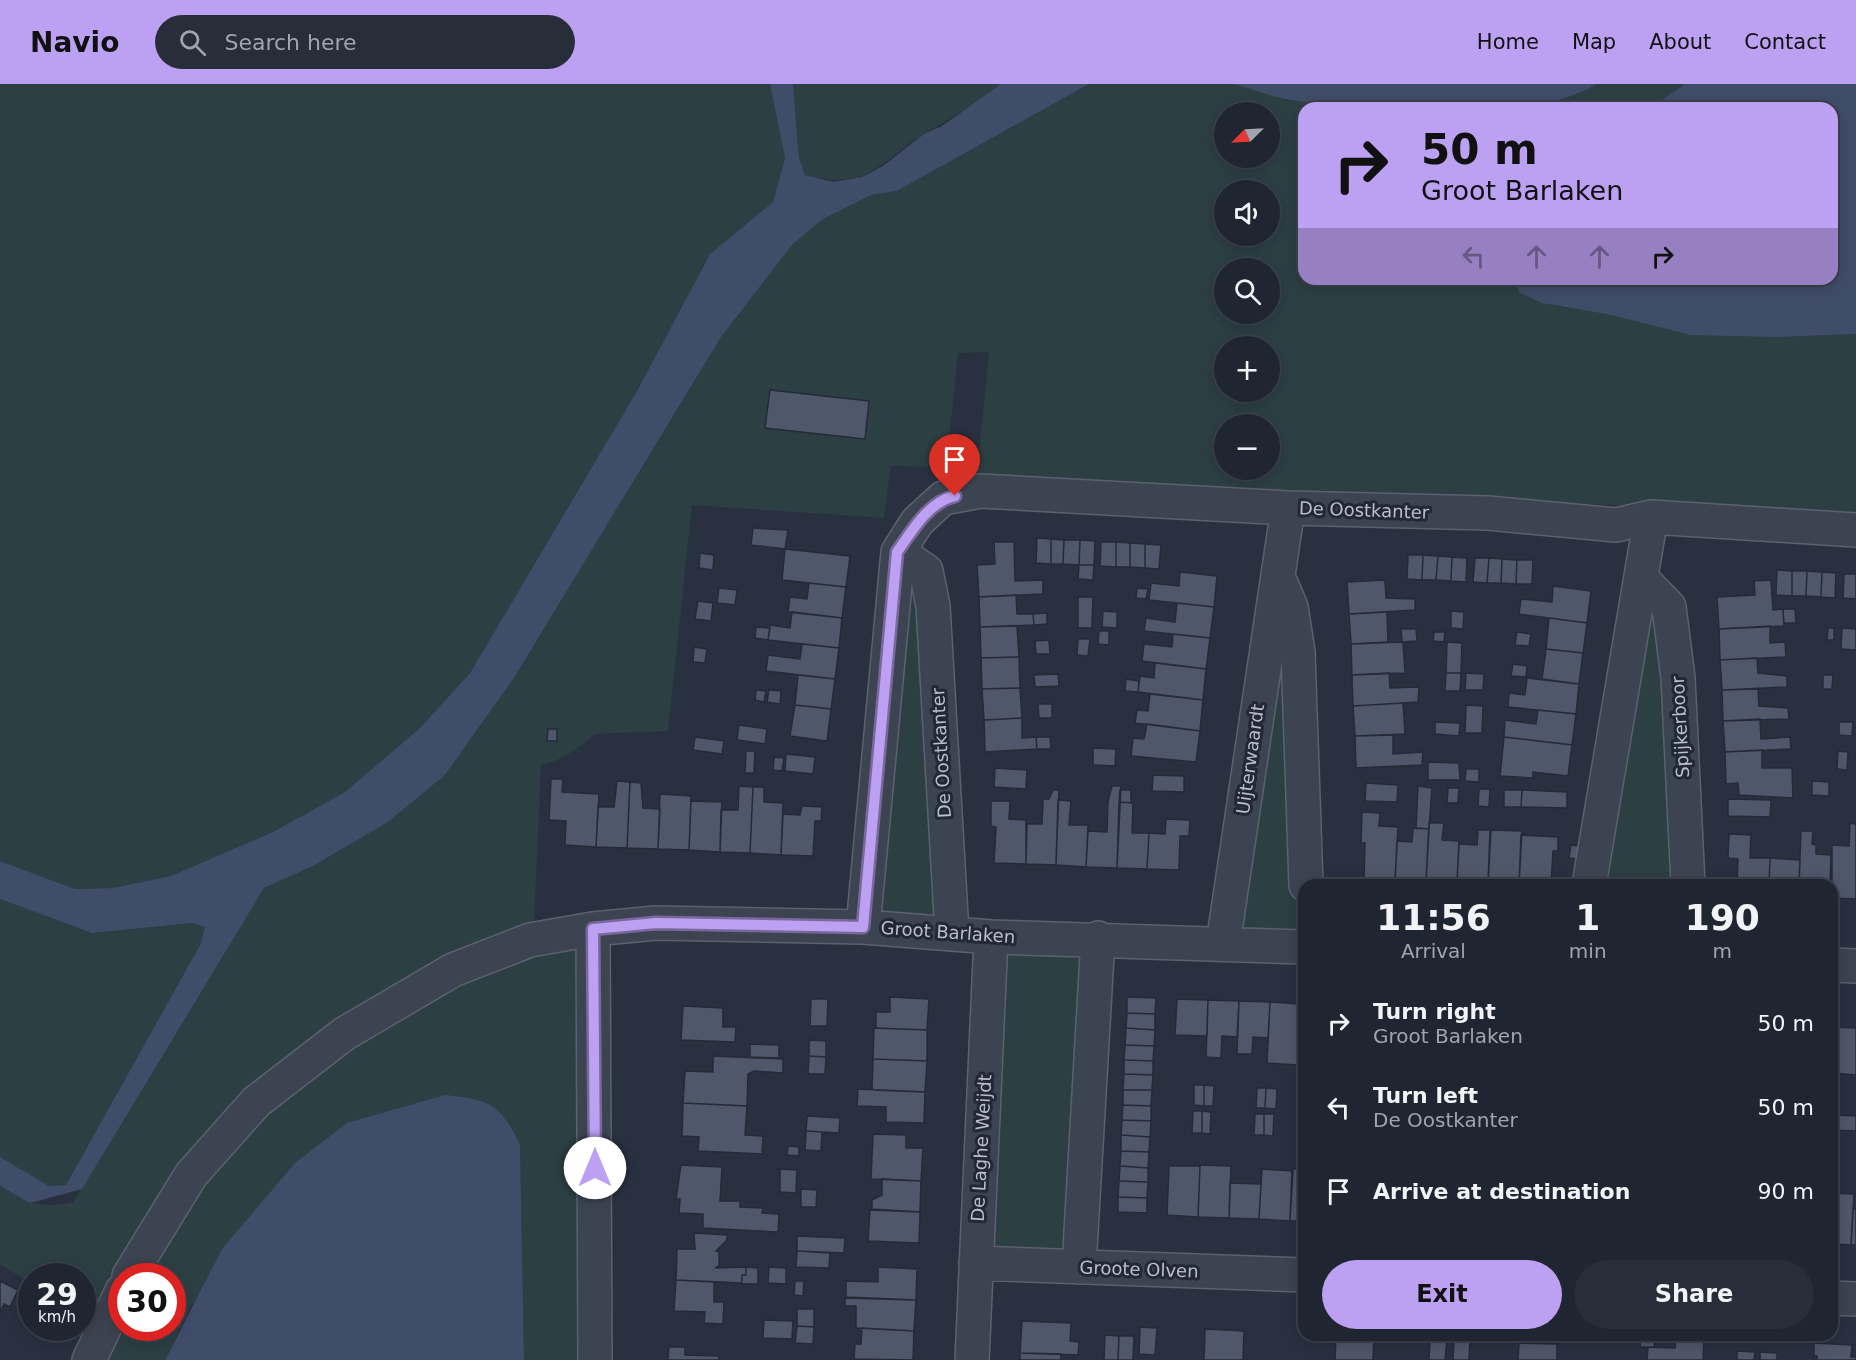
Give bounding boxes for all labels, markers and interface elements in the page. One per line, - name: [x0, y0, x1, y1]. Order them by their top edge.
- search box: [155, 15, 575, 69]
- text: Navio: [30, 26, 119, 59]
- icon: search: [176, 26, 209, 59]
- text: Search here: [224, 30, 357, 55]
- text: Home: [1477, 30, 1539, 54]
- text: Map: [1572, 30, 1616, 54]
- text: About: [1649, 30, 1711, 54]
- text: Contact: [1744, 30, 1826, 54]
- north arrow: [1214, 102, 1280, 168]
- map controls: [1214, 102, 1280, 480]
- text: 50 m: [1421, 125, 1538, 174]
- icon: right: [1322, 126, 1400, 204]
- text: Groot Barlaken: [1421, 175, 1623, 206]
- button: sound: [1214, 180, 1280, 246]
- icon: left: [1457, 240, 1490, 273]
- icon: ahead: [1520, 240, 1553, 273]
- icon: ahead: [1583, 240, 1616, 273]
- icon: right: [1646, 240, 1679, 273]
- button: search: [1214, 258, 1280, 324]
- button: +: [1214, 336, 1280, 402]
- button: −: [1214, 414, 1280, 480]
- pin: [929, 434, 980, 496]
- icon: arrive: [938, 443, 971, 476]
- street label: De Oostkanter: [1298, 497, 1430, 523]
- street label: Spijkerboor: [1667, 675, 1693, 778]
- street label: De Oostkanter: [927, 687, 955, 819]
- street label: Uijterwaardt: [1232, 703, 1268, 815]
- text: 11:56: [1376, 897, 1491, 938]
- text: 1: [1575, 897, 1600, 938]
- text: 190: [1685, 897, 1760, 938]
- street label: Groot Barlaken: [880, 917, 1016, 947]
- text: Arrival: [1401, 939, 1466, 963]
- text: min: [1569, 939, 1607, 963]
- text: m: [1713, 939, 1732, 963]
- text: Turn right: [1373, 999, 1496, 1024]
- icon: right: [1322, 1007, 1355, 1040]
- text: 50 m: [1758, 1011, 1814, 1036]
- text: Groot Barlaken: [1373, 1024, 1523, 1048]
- street label: De Laghe Weijdt: [967, 1074, 995, 1222]
- text: Turn left: [1373, 1083, 1478, 1108]
- icon: left: [1322, 1091, 1355, 1124]
- text: 50 m: [1758, 1095, 1814, 1120]
- text: De Oostkanter: [1373, 1108, 1518, 1132]
- position arrow: [563, 1136, 627, 1200]
- icon: arrive: [1322, 1175, 1355, 1208]
- text: Arrive at destination: [1373, 1179, 1630, 1204]
- text: 90 m: [1758, 1179, 1814, 1204]
- street label: Groote Olven: [1079, 1256, 1199, 1282]
- button: Exit: [1322, 1260, 1562, 1329]
- button: Share: [1574, 1260, 1814, 1329]
- speed limit sign: 30: [108, 1263, 186, 1341]
- text: 29: [36, 1277, 78, 1312]
- text: km/h: [38, 1308, 76, 1326]

